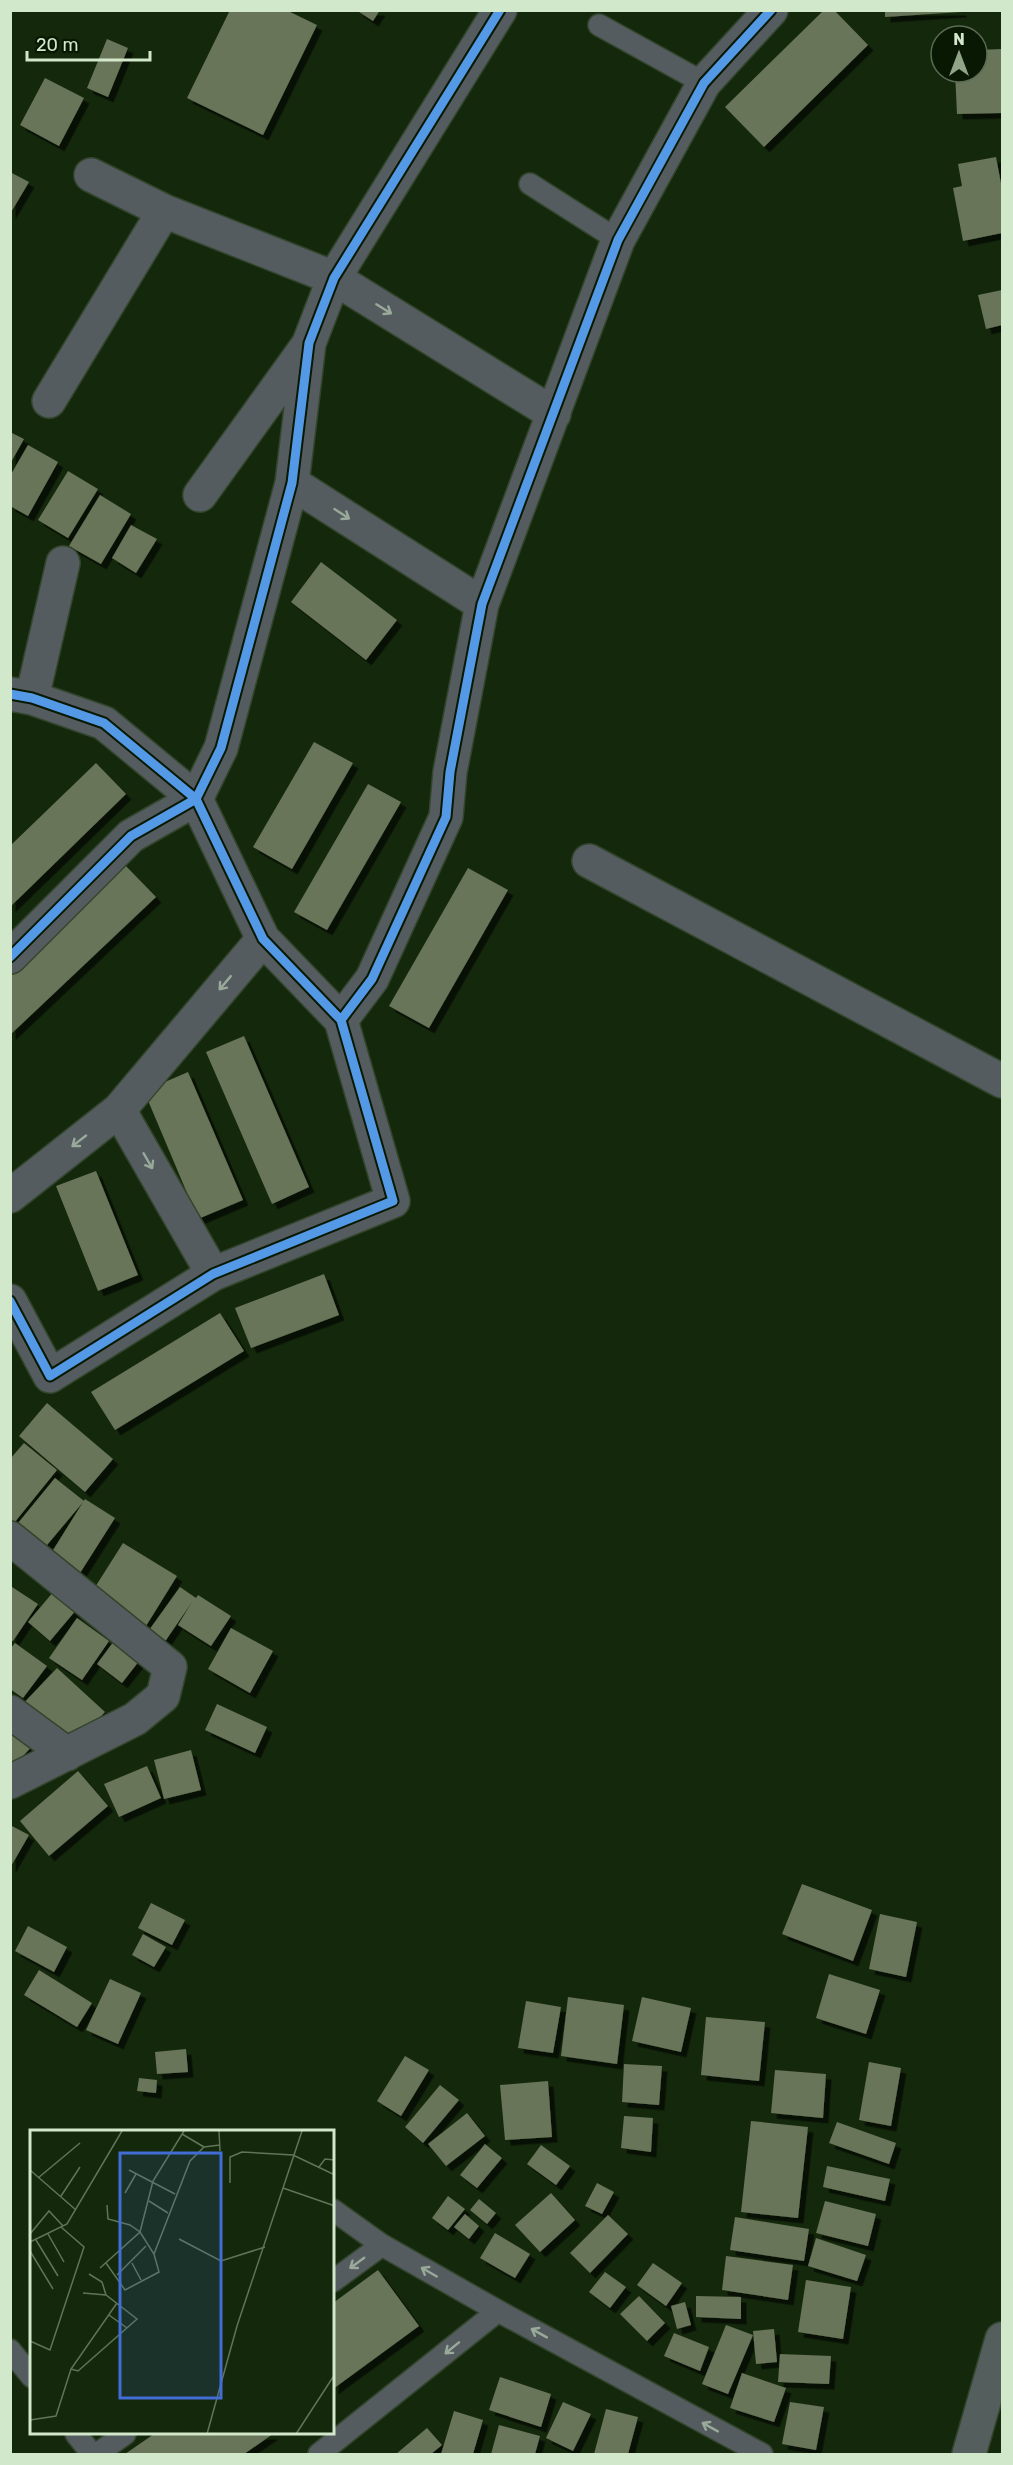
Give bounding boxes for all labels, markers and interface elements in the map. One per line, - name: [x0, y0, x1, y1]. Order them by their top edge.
- scale bar: [27, 24, 150, 62]
- north arrow: [929, 24, 989, 84]
- text: N: [953, 30, 965, 49]
- text: 20 m: [36, 34, 78, 56]
- one-way arrow: [375, 303, 392, 315]
- one-way arrow: [333, 508, 349, 520]
- one-way arrow: [219, 975, 232, 991]
- one-way arrow: [72, 1135, 88, 1148]
- one-way arrow: [142, 1152, 154, 1169]
- inset map: [30, 2130, 334, 2435]
- one-way arrow: [350, 2256, 366, 2269]
- one-way arrow: [421, 2266, 438, 2278]
- one-way arrow: [531, 2327, 548, 2339]
- one-way arrow: [445, 2341, 461, 2354]
- one-way arrow: [702, 2421, 720, 2432]

